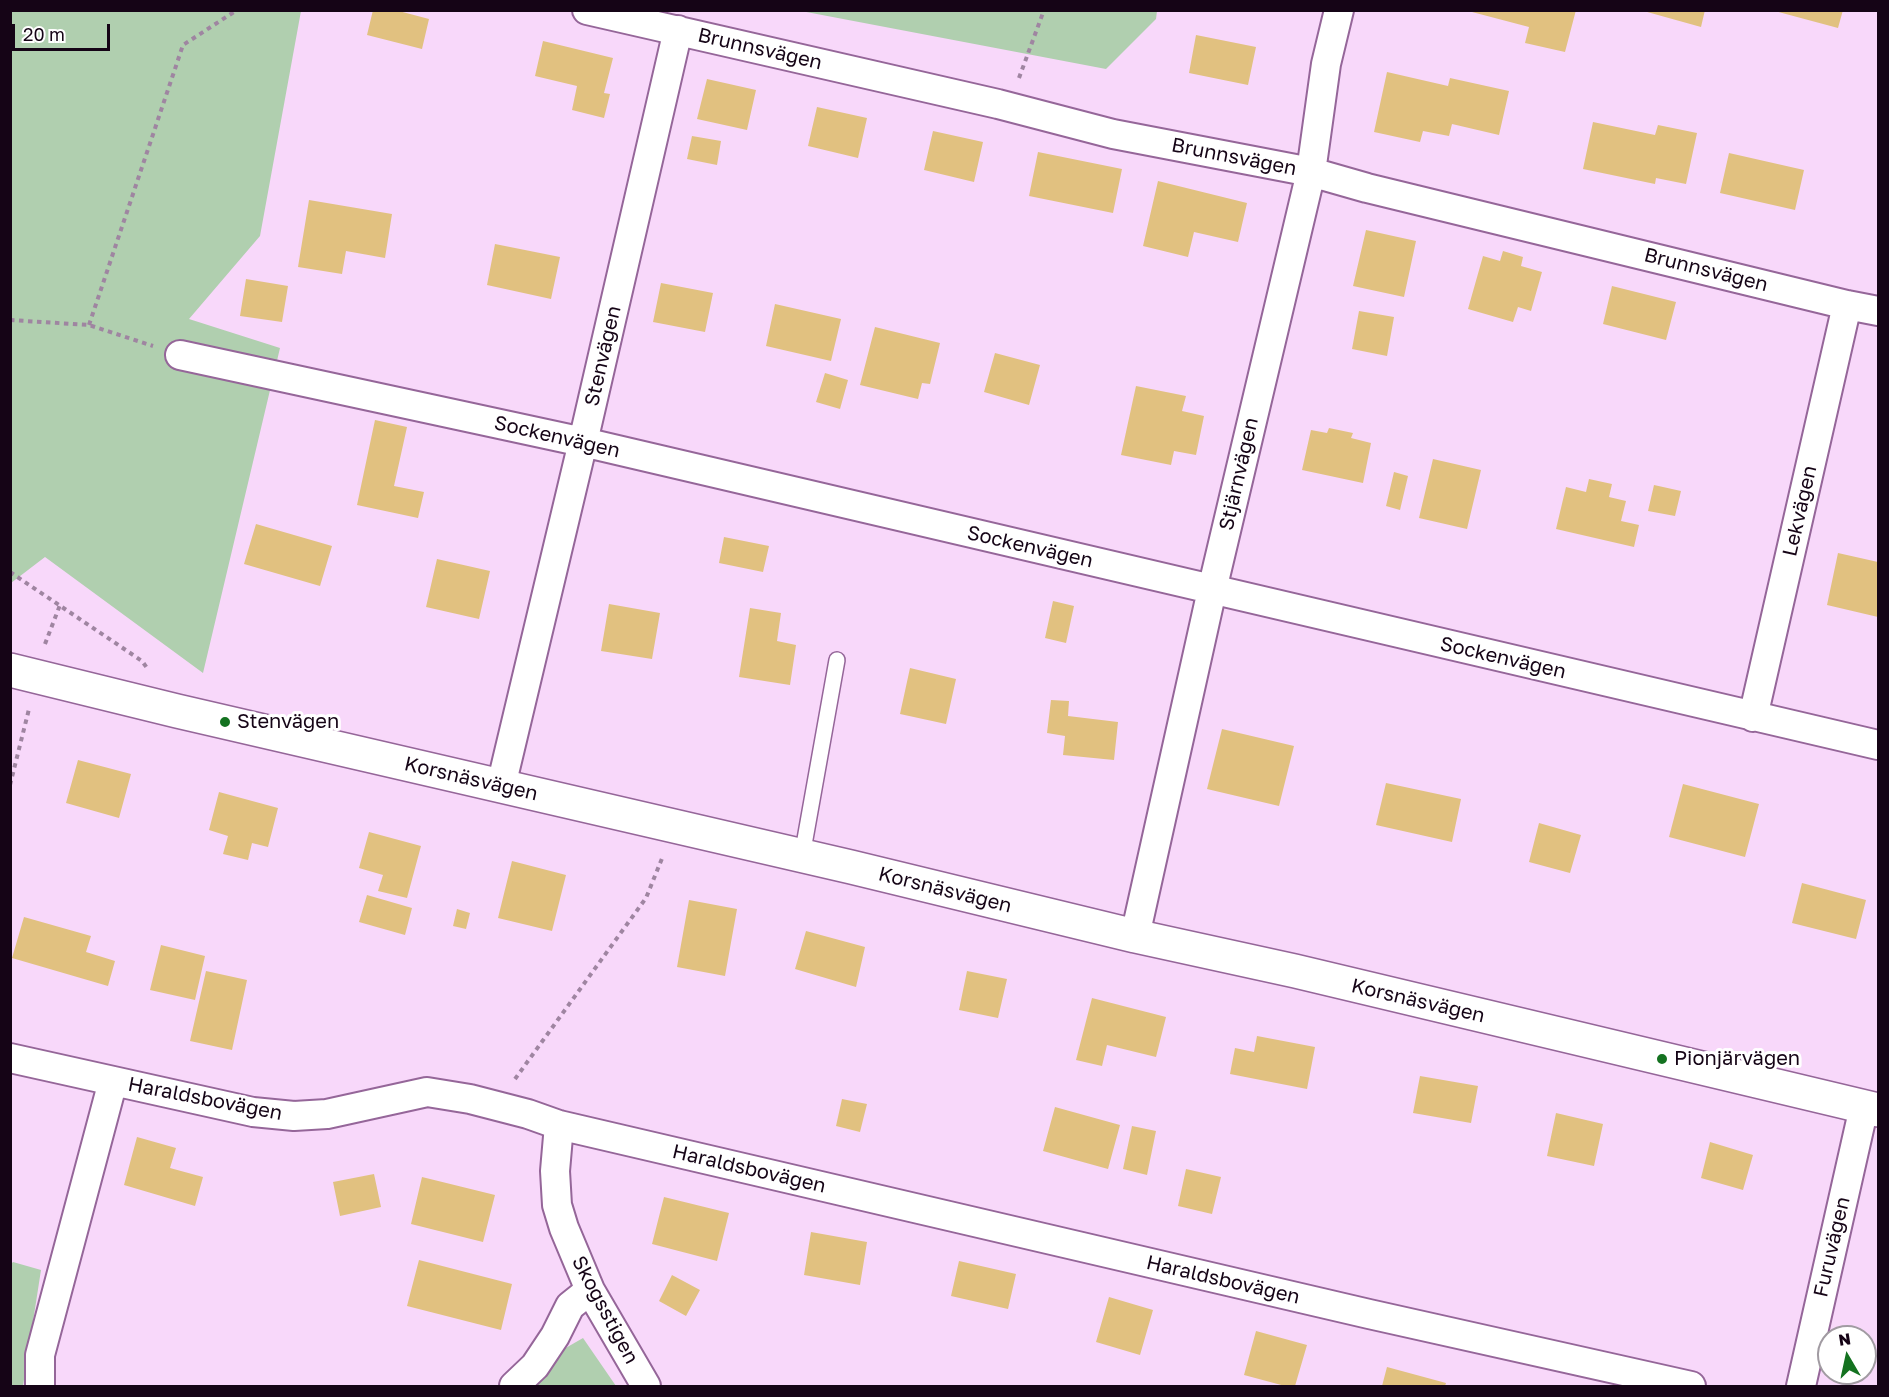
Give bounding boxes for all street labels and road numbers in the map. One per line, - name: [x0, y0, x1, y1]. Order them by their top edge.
- street label: Brunnsvägen: [696, 23, 824, 75]
- street label: Brunnsvägen: [1169, 133, 1299, 181]
- street label: Brunnsvägen: [1642, 243, 1770, 297]
- street label: Stenvägen: [580, 304, 626, 408]
- street label: Sockenvägen: [492, 411, 622, 463]
- street label: Stjärnvägen: [1214, 415, 1264, 533]
- street label: Lekvägen: [1778, 463, 1822, 559]
- street label: Sockenvägen: [965, 521, 1095, 573]
- street label: Sockenvägen: [1438, 632, 1568, 684]
- street label: Korsnäsvägen: [402, 752, 540, 806]
- street label: Korsnäsvägen: [876, 862, 1014, 918]
- street label: Korsnäsvägen: [1349, 974, 1487, 1028]
- street label: Haraldsbovägen: [126, 1072, 284, 1126]
- street label: Haraldsbovägen: [670, 1140, 828, 1198]
- street label: Furuvägen: [1809, 1195, 1855, 1299]
- street label: Haraldsbovägen: [1144, 1251, 1302, 1309]
- street label: Skogsstigen: [567, 1252, 643, 1368]

